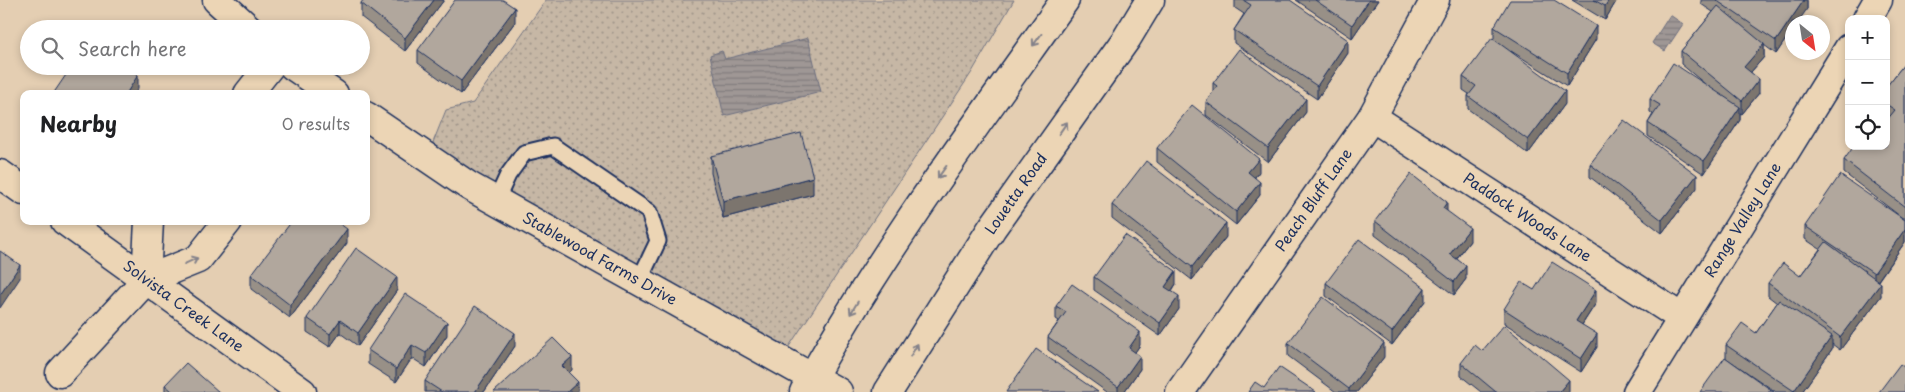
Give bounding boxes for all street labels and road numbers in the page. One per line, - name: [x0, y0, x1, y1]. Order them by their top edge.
- street label: Peach Bluff Lane: [1269, 143, 1357, 256]
- street label: Louetta Road: [978, 148, 1052, 238]
- street label: Range Valley Lane: [1697, 157, 1786, 281]
- street label: Paddock Woods Lane: [1459, 166, 1597, 267]
- street label: Stablewood Farms Drive: [519, 205, 682, 310]
- street label: Solvista Creek Lane: [119, 254, 250, 357]

